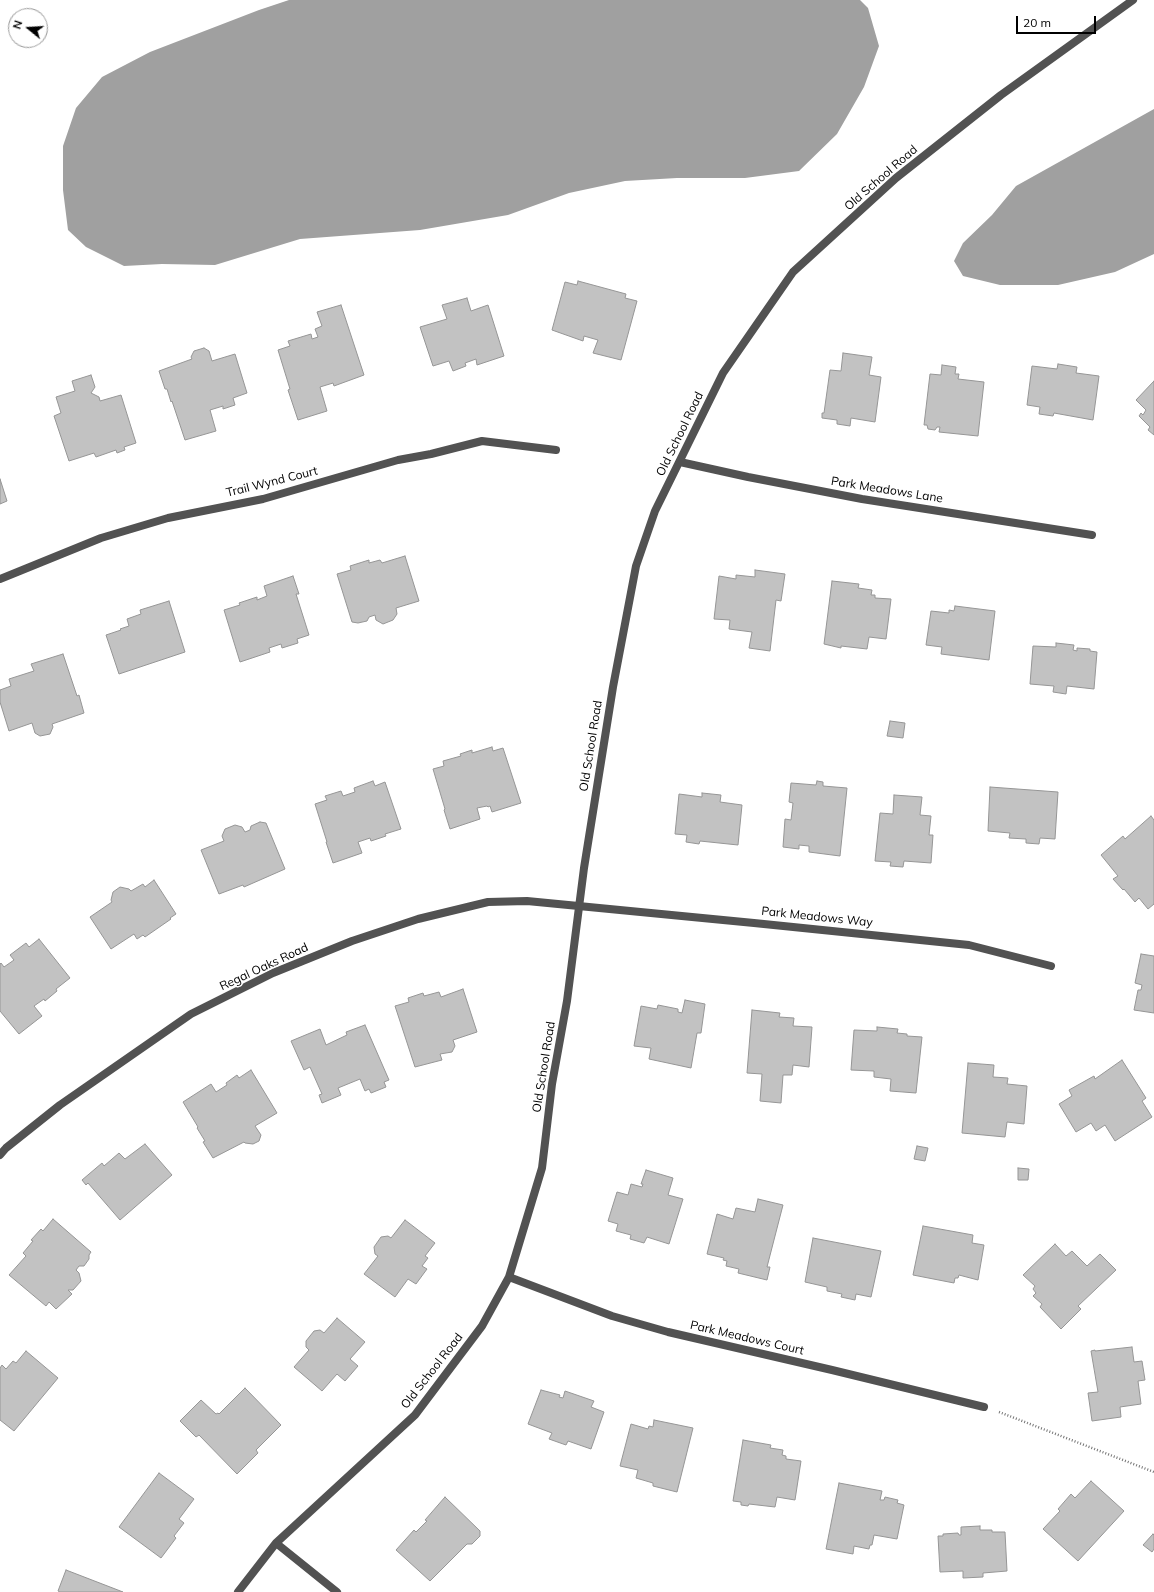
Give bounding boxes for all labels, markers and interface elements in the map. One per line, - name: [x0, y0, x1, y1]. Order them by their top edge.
- north arrow: [8, 8, 48, 48]
- scale bar: [1018, 8, 1098, 34]
- text: 20 m: [1023, 15, 1051, 30]
- text: N: [10, 18, 25, 31]
- street label: Old School Road: [842, 142, 920, 214]
- street label: Old School Road: [653, 389, 707, 479]
- street label: Trail Wynd Court: [225, 464, 319, 500]
- street label: Park Meadows Lane: [830, 474, 944, 506]
- street label: Old School Road: [577, 699, 605, 793]
- street label: Park Meadows Way: [761, 904, 873, 930]
- street label: Regal Oaks Road: [217, 940, 311, 994]
- street label: Old School Road: [530, 1020, 558, 1114]
- street label: Park Meadows Court: [689, 1318, 805, 1358]
- street label: Old School Road: [398, 1330, 466, 1412]

